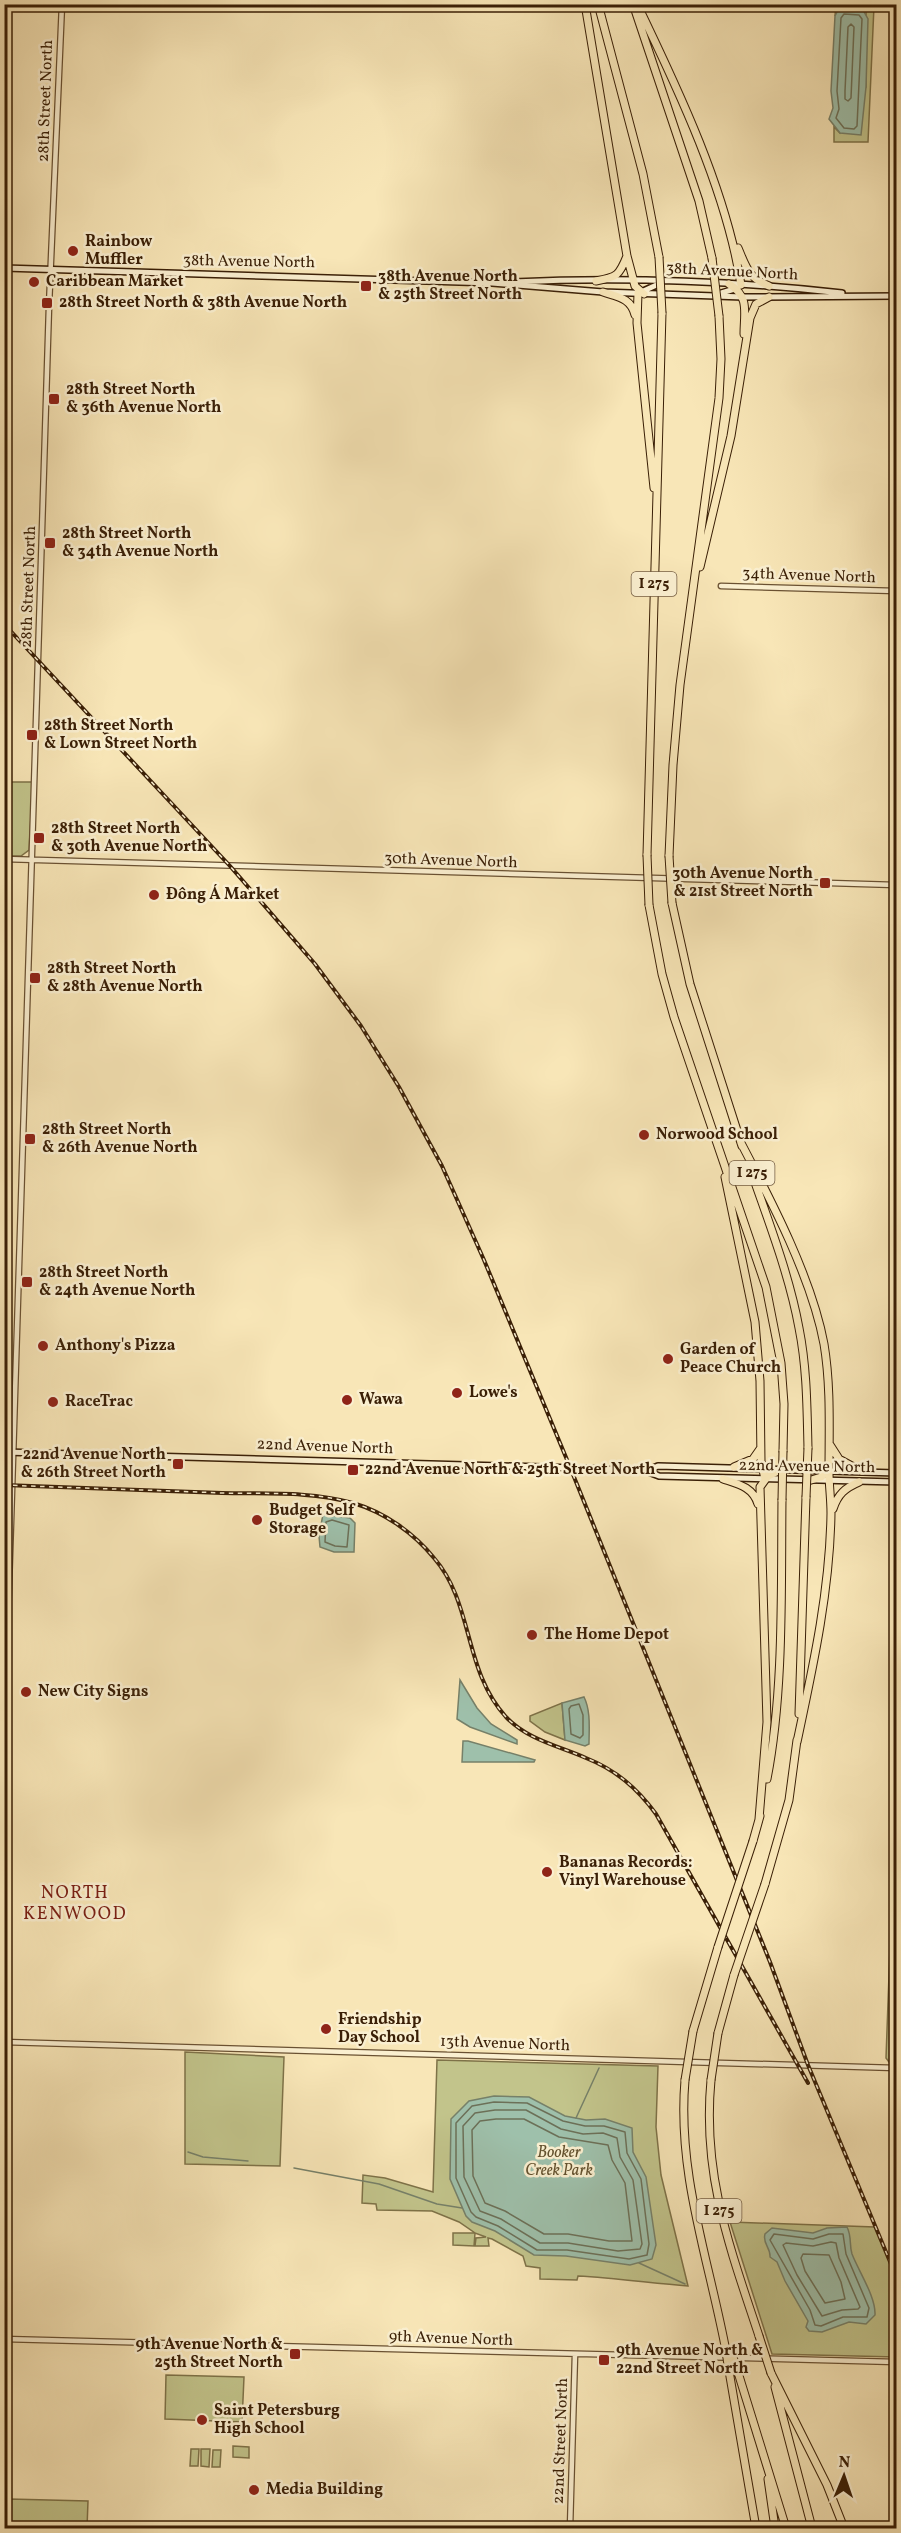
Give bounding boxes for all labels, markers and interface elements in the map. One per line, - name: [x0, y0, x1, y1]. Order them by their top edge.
- street label: 28th Street North: [33, 39, 59, 163]
- place label: Rainbow Muffler: [85, 231, 153, 271]
- marker: Rainbow Muffler: [66, 244, 80, 258]
- street label: 38th Avenue North: [183, 250, 315, 274]
- street label: 38th Avenue North: [665, 258, 799, 286]
- place label: 38th Avenue North & 25th Street North: [378, 266, 522, 306]
- place label: Caribbean Market: [46, 271, 184, 293]
- marker: Caribbean Market: [27, 275, 41, 289]
- marker: 38th Avenue North & 25th Street North: [359, 279, 373, 293]
- place label: 28th Street North & 38th Avenue North: [59, 292, 347, 314]
- marker: 28th Street North & 38th Avenue North: [40, 296, 54, 310]
- place label: 28th Street North & 36th Avenue North: [66, 379, 222, 419]
- marker: 28th Street North & 36th Avenue North: [47, 392, 61, 406]
- place label: 28th Street North & 34th Avenue North: [62, 523, 218, 563]
- street label: 28th Street North: [16, 525, 42, 649]
- marker: 28th Street North & 34th Avenue North: [43, 536, 57, 550]
- street label: 34th Avenue North: [742, 563, 876, 589]
- road number: I 275: [632, 572, 676, 596]
- place label: 28th Street North & Lown Street North: [44, 715, 197, 755]
- marker: 28th Street North & Lown Street North: [25, 728, 39, 742]
- place label: 28th Street North & 30th Avenue North: [51, 818, 207, 858]
- marker: 28th Street North & 30th Avenue North: [32, 831, 46, 845]
- street label: 30th Avenue North: [384, 848, 518, 874]
- place label: 30th Avenue North & 21st Street North: [672, 863, 813, 903]
- marker: 30th Avenue North & 21st Street North: [818, 876, 832, 890]
- place label: Đông Á Market: [166, 884, 279, 906]
- marker: Đông Á Market: [147, 888, 161, 902]
- place label: 28th Street North & 28th Avenue North: [47, 958, 203, 998]
- marker: 28th Street North & 28th Avenue North: [28, 971, 42, 985]
- place label: 28th Street North & 26th Avenue North: [42, 1119, 198, 1159]
- place label: Norwood School: [656, 1124, 778, 1146]
- marker: Norwood School: [637, 1128, 651, 1142]
- marker: 28th Street North & 26th Avenue North: [23, 1132, 37, 1146]
- road number: I 275: [730, 1161, 774, 1185]
- place label: 28th Street North & 24th Avenue North: [39, 1262, 195, 1302]
- marker: 28th Street North & 24th Avenue North: [20, 1275, 34, 1289]
- place label: Anthony's Pizza: [55, 1335, 176, 1357]
- marker: Anthony's Pizza: [36, 1339, 50, 1353]
- place label: Garden of Peace Church: [680, 1339, 781, 1379]
- marker: Garden of Peace Church: [661, 1352, 675, 1366]
- place label: Lowe's: [469, 1382, 518, 1404]
- marker: Lowe's: [450, 1386, 464, 1400]
- place label: Wawa: [359, 1389, 403, 1411]
- place label: RaceTrac: [65, 1391, 133, 1413]
- marker: Wawa: [340, 1393, 354, 1407]
- marker: RaceTrac: [46, 1395, 60, 1409]
- street label: 22nd Avenue North: [256, 1434, 394, 1460]
- place label: 22nd Avenue North & 26th Street North: [21, 1444, 166, 1484]
- street label: 22nd Avenue North: [738, 1455, 876, 1479]
- marker: 22nd Avenue North & 26th Street North: [171, 1457, 185, 1471]
- place label: 22nd Avenue North & 25th Street North: [365, 1459, 656, 1481]
- marker: 22nd Avenue North & 25th Street North: [346, 1463, 360, 1477]
- place label: Budget Self Storage: [269, 1500, 356, 1540]
- marker: Budget Self Storage: [250, 1513, 264, 1527]
- place label: The Home Depot: [544, 1624, 669, 1646]
- marker: The Home Depot: [525, 1628, 539, 1642]
- place label: New City Signs: [38, 1681, 148, 1703]
- marker: New City Signs: [19, 1685, 33, 1699]
- place label: Bananas Records: Vinyl Warehouse: [559, 1852, 693, 1892]
- marker: Bananas Records: Vinyl Warehouse: [540, 1865, 554, 1879]
- district label: NORTH KENWOOD: [23, 1881, 127, 1927]
- place label: Friendship Day School: [338, 2009, 422, 2049]
- marker: Friendship Day School: [319, 2022, 333, 2036]
- street label: 13th Avenue North: [439, 2031, 571, 2057]
- park label: Booker Creek Park: [525, 2142, 593, 2182]
- road number: I 275: [696, 2199, 742, 2223]
- street label: 9th Avenue North: [388, 2326, 514, 2352]
- place label: 9th Avenue North & 25th Street North: [136, 2334, 283, 2374]
- place label: 9th Avenue North & 22nd Street North: [616, 2340, 763, 2380]
- marker: 9th Avenue North & 25th Street North: [288, 2347, 302, 2361]
- marker: 9th Avenue North & 22nd Street North: [597, 2353, 611, 2367]
- street label: 22nd Street North: [548, 2377, 574, 2505]
- place label: Saint Petersburg High School: [214, 2400, 340, 2440]
- marker: Saint Petersburg High School: [195, 2413, 209, 2427]
- north arrow: [814, 2446, 874, 2506]
- text: N: [838, 2452, 851, 2474]
- place label: Media Building: [266, 2479, 383, 2501]
- marker: Media Building: [247, 2483, 261, 2497]

